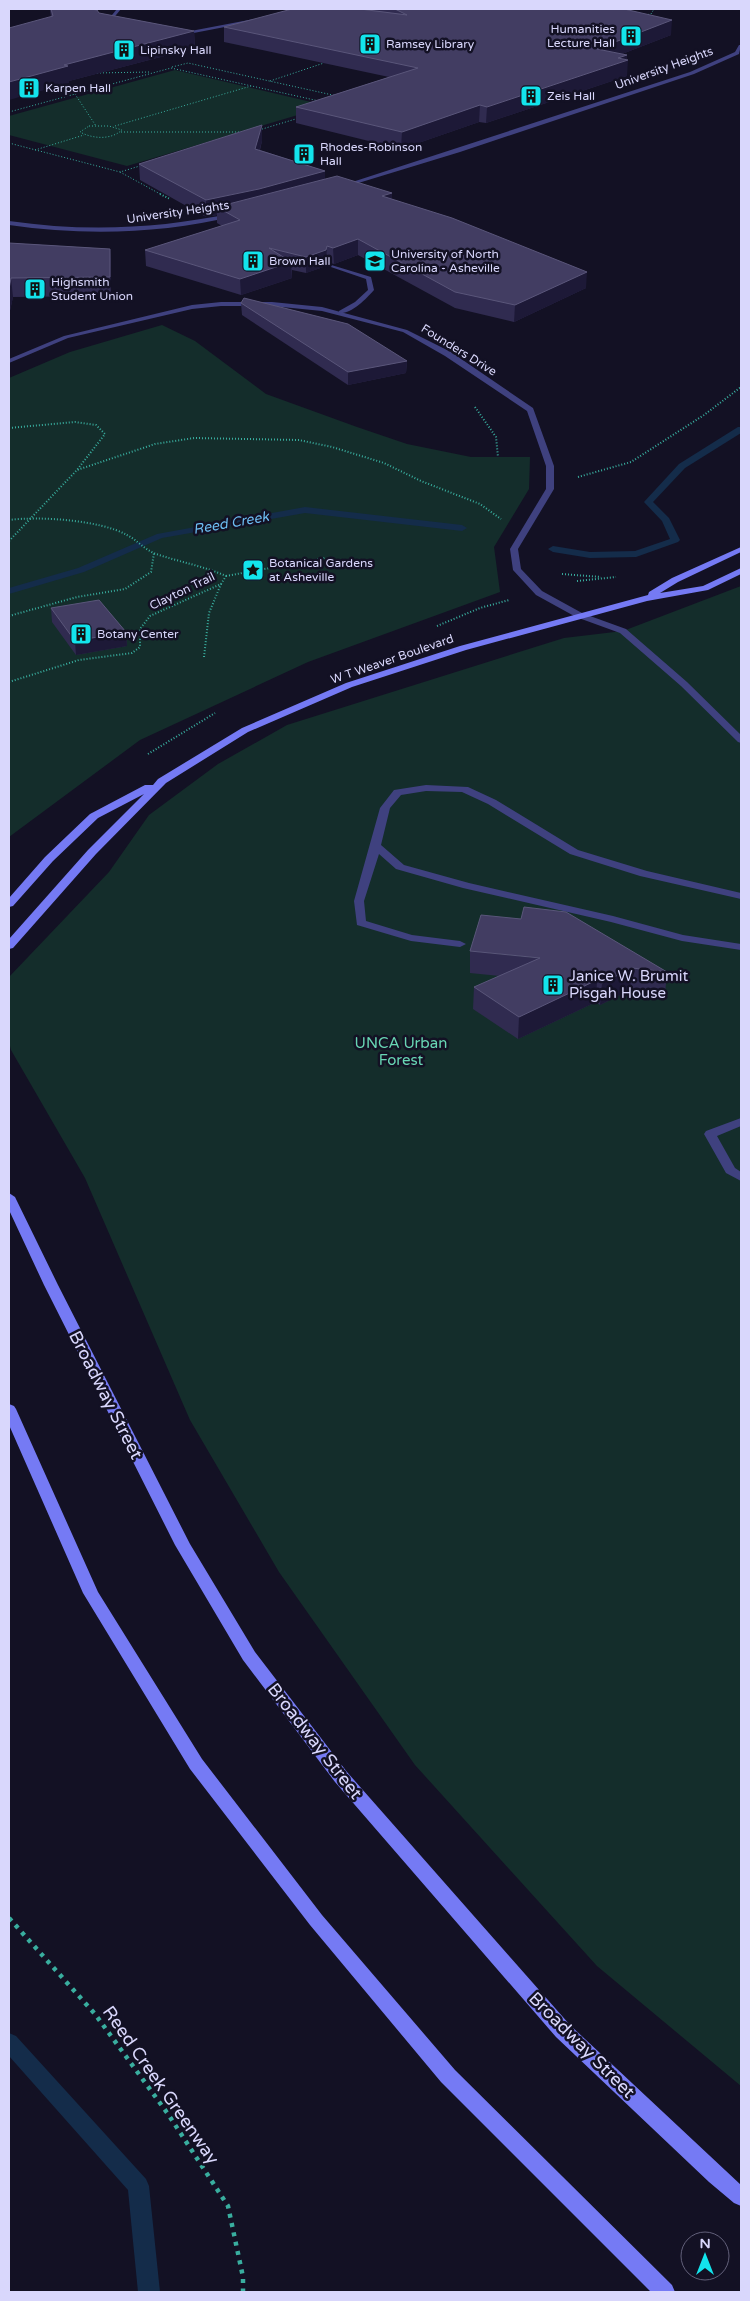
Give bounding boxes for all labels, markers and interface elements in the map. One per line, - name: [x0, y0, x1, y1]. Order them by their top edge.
- place label: Humanities Lecture Hall: [547, 22, 615, 50]
- building icon: Humanities Lecture Hall: [619, 24, 643, 48]
- building icon: Ramsey Library: [358, 32, 382, 56]
- place label: Ramsey Library: [386, 37, 475, 51]
- building icon: Lipinsky Hall: [112, 38, 136, 62]
- place label: Lipinsky Hall: [140, 43, 211, 57]
- street label: University Heights: [613, 44, 715, 92]
- building icon: Karpen Hall: [17, 76, 41, 100]
- place label: Karpen Hall: [45, 81, 111, 95]
- building icon: Zeis Hall: [519, 84, 543, 108]
- place label: Zeis Hall: [547, 89, 595, 103]
- place label: Rhodes-Robinson Hall: [320, 140, 422, 168]
- building icon: Rhodes-Robinson Hall: [292, 142, 316, 166]
- street label: University Heights: [126, 198, 230, 226]
- place label: University of North Carolina - Asheville: [391, 247, 500, 275]
- building icon: Brown Hall: [241, 249, 265, 273]
- school or university icon: University of North Carolina - Asheville: [363, 249, 387, 273]
- place label: Brown Hall: [269, 254, 331, 268]
- place label: Highsmith Student Union: [51, 275, 133, 303]
- building icon: Highsmith Student Union: [23, 277, 47, 301]
- street label: Founders Drive: [419, 321, 499, 379]
- water label: Reed Creek: [192, 508, 272, 538]
- place label: Botanical Gardens at Asheville: [269, 556, 373, 584]
- place icon: Botanical Gardens at Asheville: [241, 558, 265, 582]
- street label: Clayton Trail: [147, 569, 217, 613]
- building icon: Botany Center: [69, 622, 93, 646]
- place label: Botany Center: [97, 627, 179, 641]
- street label: W T Weaver Boulevard: [329, 631, 455, 687]
- place label: Janice W. Brumit Pisgah House: [569, 967, 689, 1002]
- building icon: Janice W. Brumit Pisgah House: [541, 973, 565, 997]
- park label: UNCA Urban Forest: [355, 1034, 447, 1069]
- street label: Broadway Street: [64, 1327, 148, 1463]
- street label: Broadway Street: [263, 1679, 367, 1804]
- street label: Broadway Street: [524, 1987, 640, 2103]
- street label: Reed Creek Greenway: [98, 2002, 224, 2169]
- north arrow: [680, 2231, 730, 2281]
- text: N: [699, 2235, 711, 2252]

